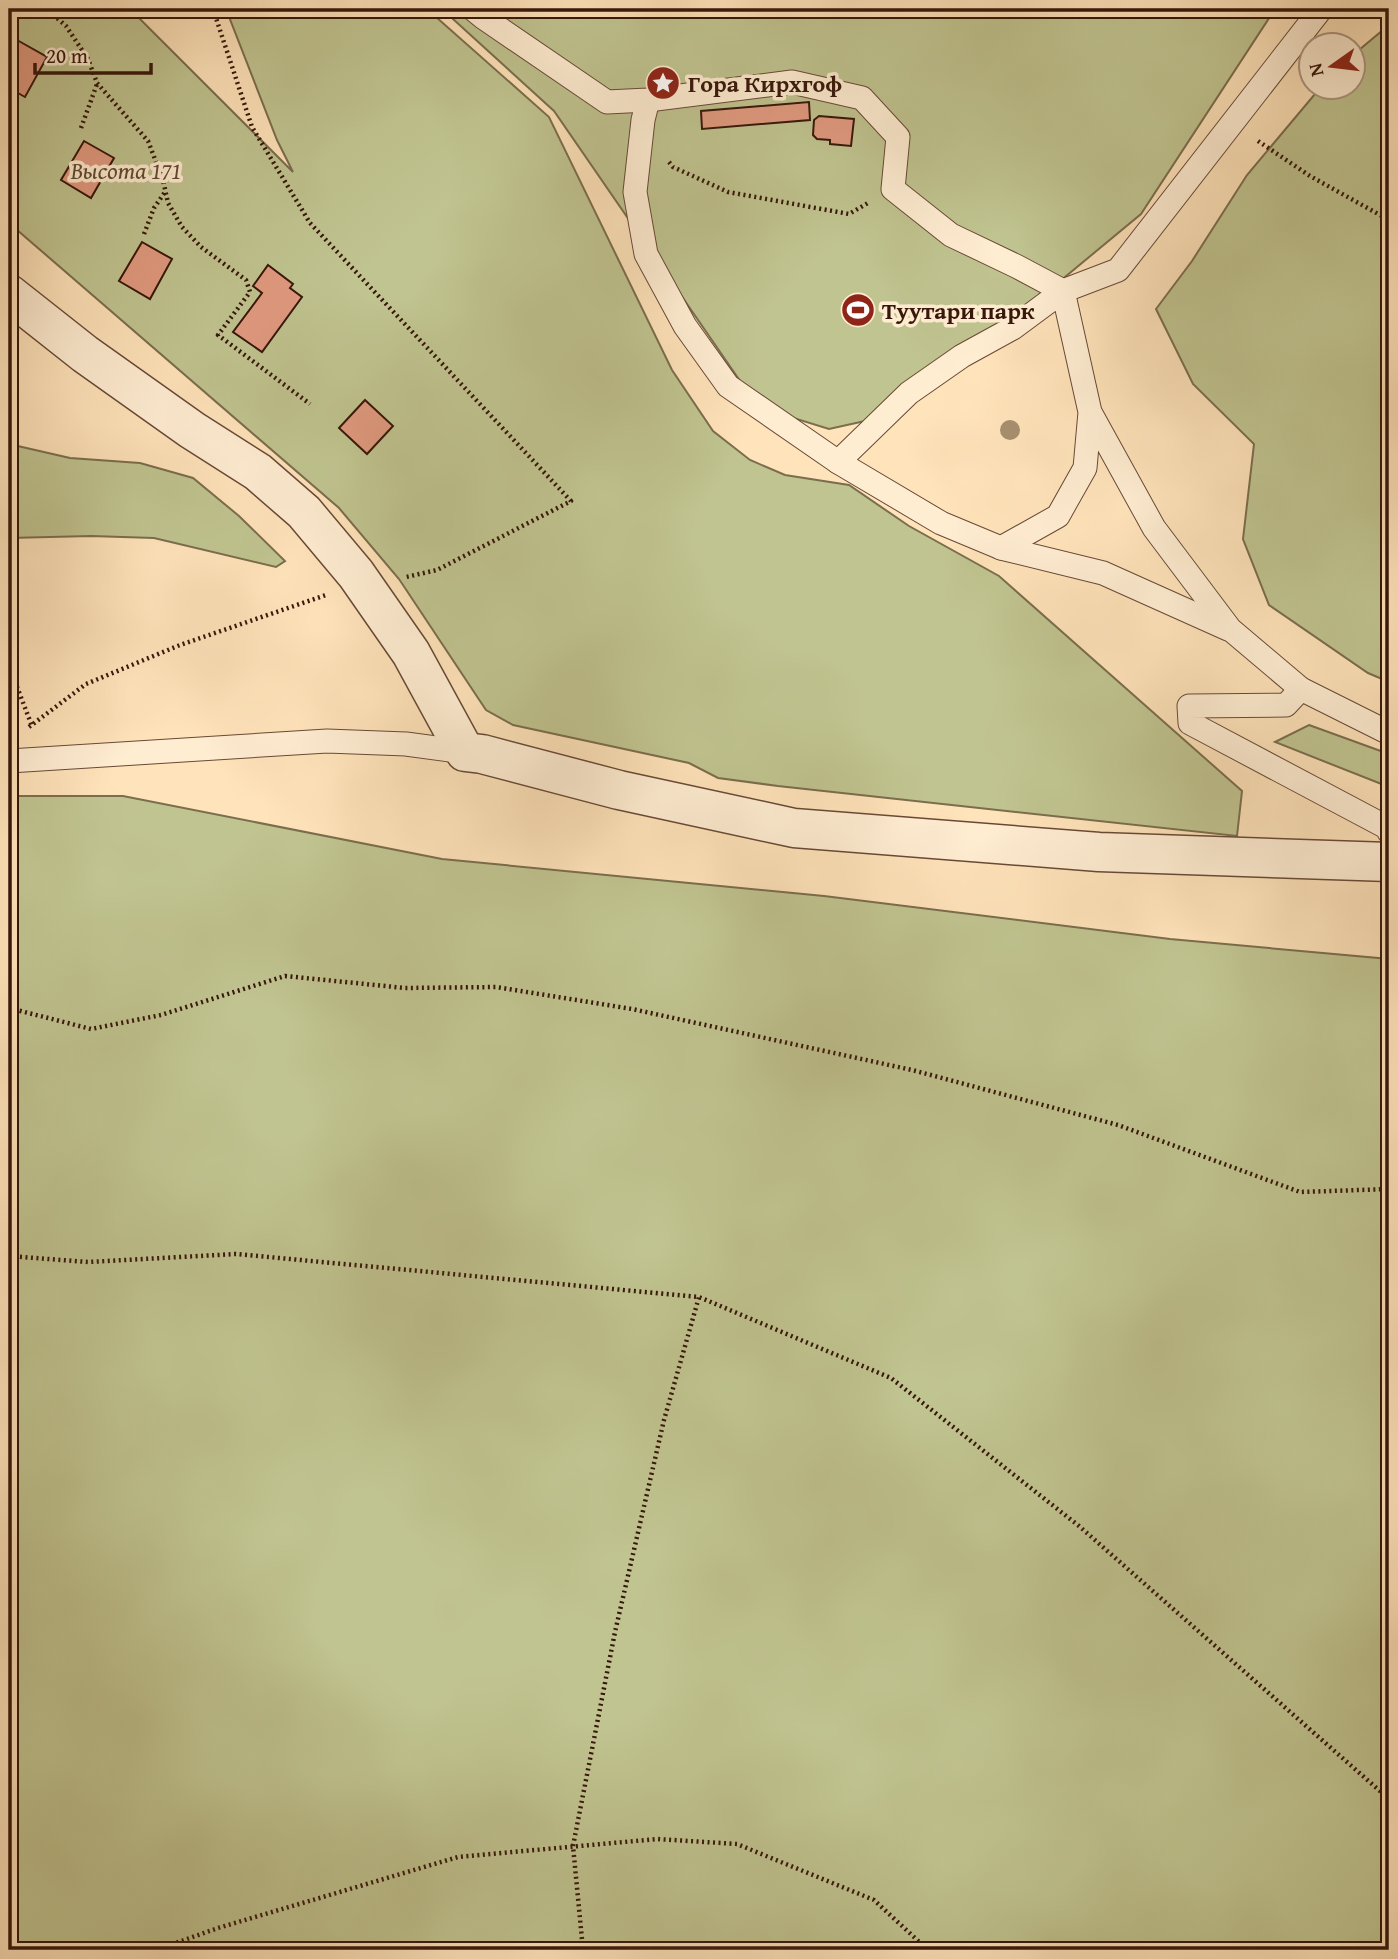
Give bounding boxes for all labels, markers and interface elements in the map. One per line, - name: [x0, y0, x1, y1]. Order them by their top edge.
- scale bar: [35, 32, 150, 76]
- north arrow: [1296, 32, 1366, 102]
- text: 20 m: [46, 40, 88, 71]
- text: N: [1300, 60, 1331, 80]
- place icon: Гора Кирхгоф: [644, 64, 682, 102]
- place label: Гора Кирхгоф: [688, 66, 842, 101]
- park label: Высота 171: [70, 153, 181, 188]
- sports icon: Туутари парк: [839, 291, 877, 329]
- place label: Туутари парк: [882, 293, 1035, 328]

